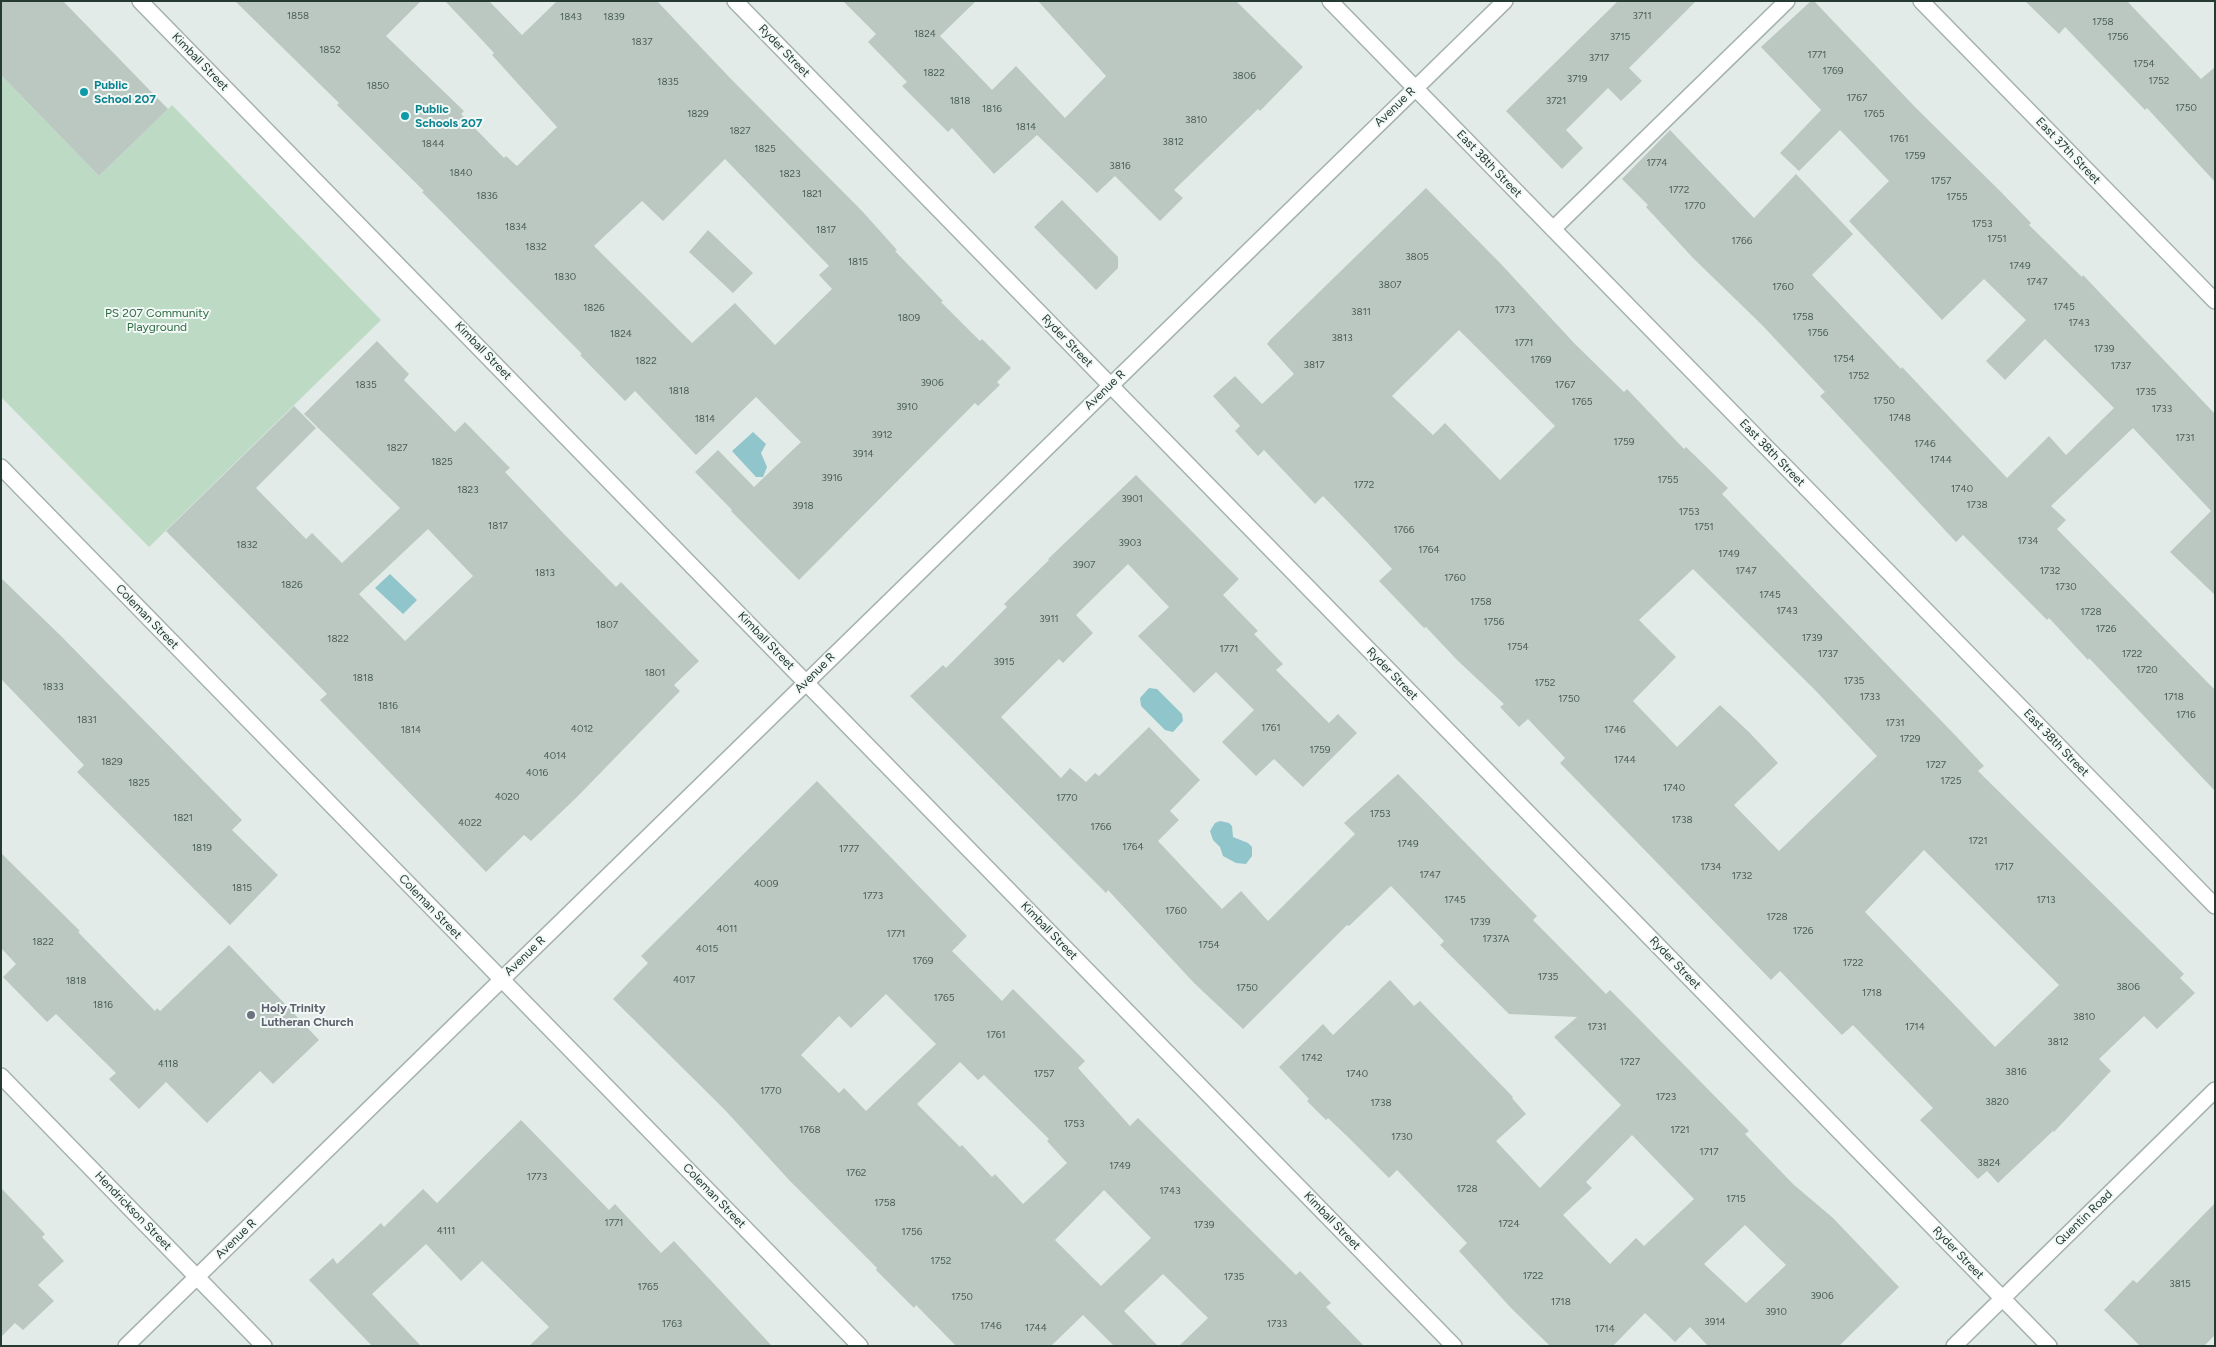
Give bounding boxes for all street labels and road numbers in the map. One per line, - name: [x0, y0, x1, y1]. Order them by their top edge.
- street label: Ryder Street: [755, 22, 813, 80]
- street label: Kimball Street: [169, 30, 231, 94]
- street label: Avenue R: [1372, 84, 1418, 130]
- street label: East 37th Street: [2033, 115, 2103, 187]
- street label: East 38th Street: [1453, 127, 1525, 201]
- street label: Ryder Street: [1038, 312, 1096, 370]
- street label: Kimball Street: [452, 319, 514, 383]
- street label: Avenue R: [1082, 367, 1128, 413]
- street label: East 38th Street: [1736, 416, 1808, 490]
- street label: Coleman Street: [113, 582, 181, 652]
- street label: Kimball Street: [735, 609, 797, 673]
- street label: Ryder Street: [1363, 645, 1421, 703]
- street label: Avenue R: [792, 650, 838, 696]
- street label: East 38th Street: [2020, 706, 2092, 780]
- street label: Coleman Street: [396, 872, 464, 942]
- street label: Kimball Street: [1018, 899, 1080, 963]
- street label: Avenue R: [502, 933, 548, 979]
- street label: Ryder Street: [1646, 934, 1704, 992]
- street label: Coleman Street: [680, 1161, 748, 1231]
- street label: Hendrickson Street: [92, 1169, 174, 1253]
- street label: Quentin Road: [2052, 1187, 2116, 1249]
- street label: Kimball Street: [1301, 1189, 1363, 1253]
- street label: Avenue R: [213, 1216, 259, 1262]
- street label: Ryder Street: [1929, 1224, 1987, 1282]

